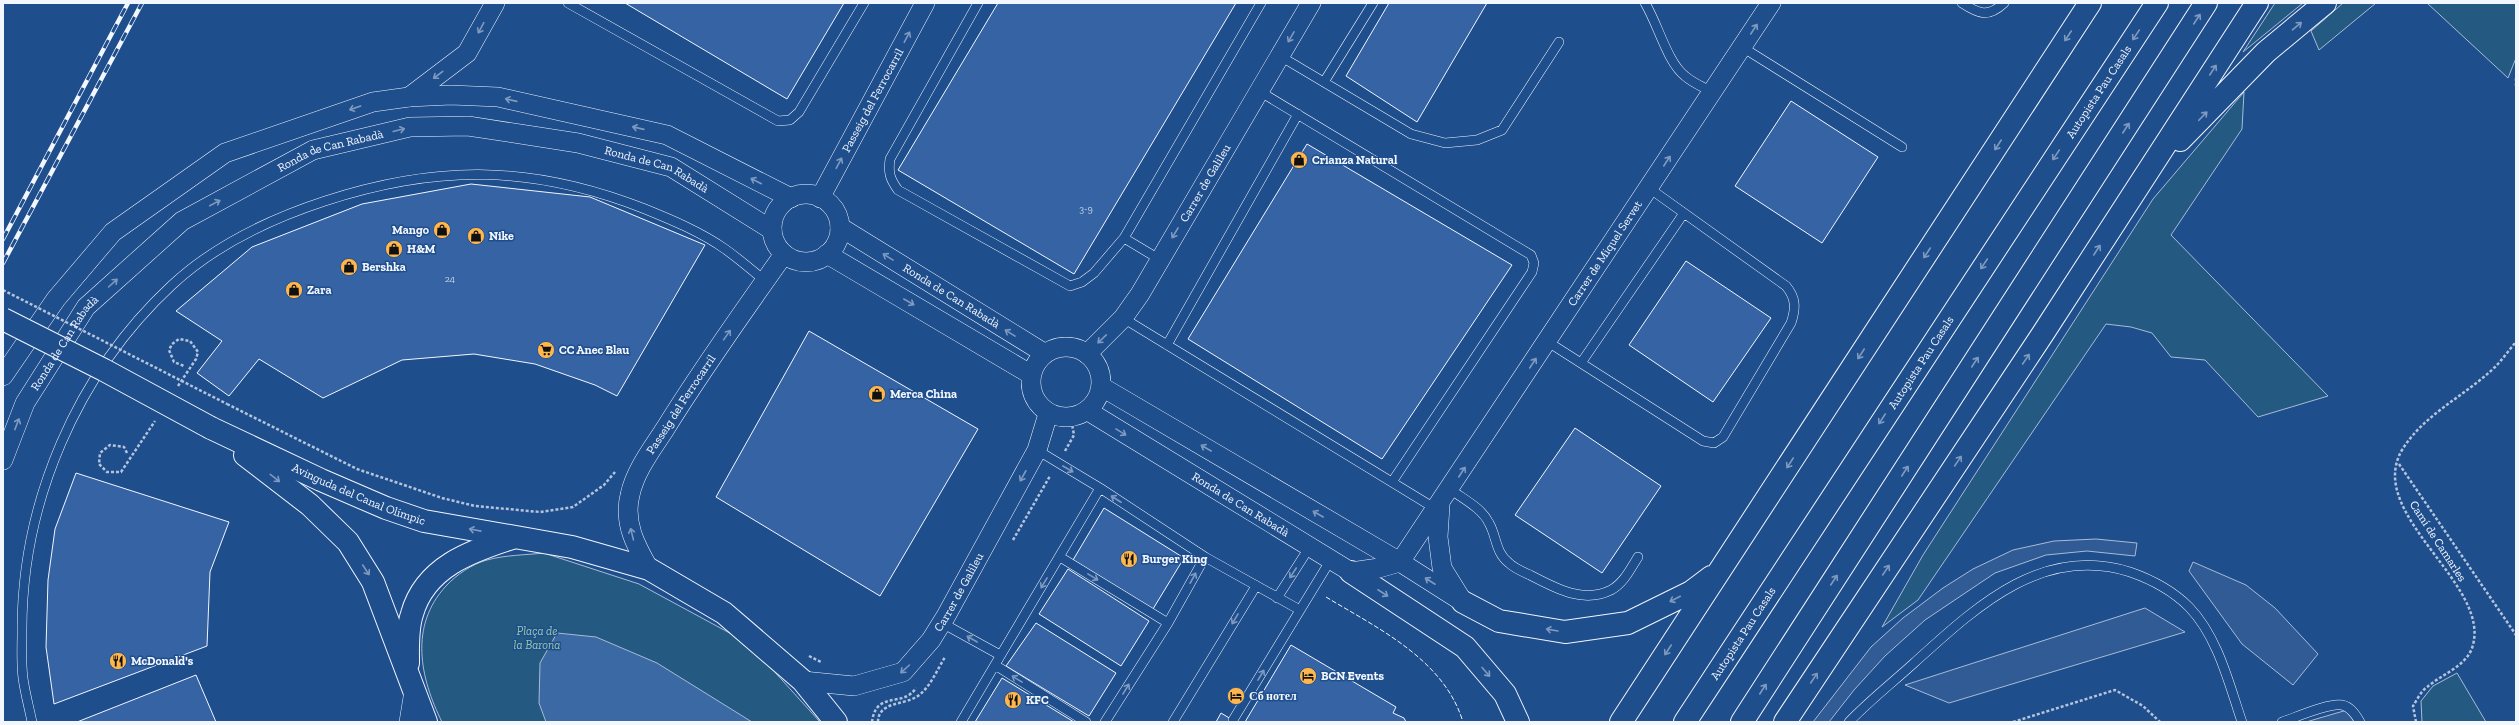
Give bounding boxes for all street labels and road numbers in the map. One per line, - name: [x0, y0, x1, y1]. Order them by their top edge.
- street label: Autopista Pau Casals: [2063, 43, 2134, 141]
- street label: Passeig del Ferrocarril: [839, 46, 906, 155]
- street label: Ronda de Can Rabadà: [275, 127, 385, 175]
- street label: Carrer de Galileu: [1177, 141, 1234, 225]
- street label: Ronda de Can Rabadà: [603, 143, 711, 196]
- street label: Carrer de Miquel Servet: [1565, 197, 1645, 309]
- street label: Ronda de Can Rabadà: [900, 261, 1003, 331]
- street label: Ronda de Can Rabadà: [28, 292, 101, 393]
- street label: Autopista Pau Casals: [1885, 313, 1957, 412]
- street label: Passeig del Ferrocarril: [643, 352, 718, 457]
- street label: Avinguda del Canal Olímpic: [290, 460, 428, 528]
- street label: Ronda de Can Rabadà: [1190, 469, 1292, 540]
- street label: Camí de Camarles: [2407, 498, 2469, 584]
- street label: Carrer de Galileu: [931, 550, 986, 634]
- street label: Autopista Pau Casals: [1708, 584, 1779, 683]

